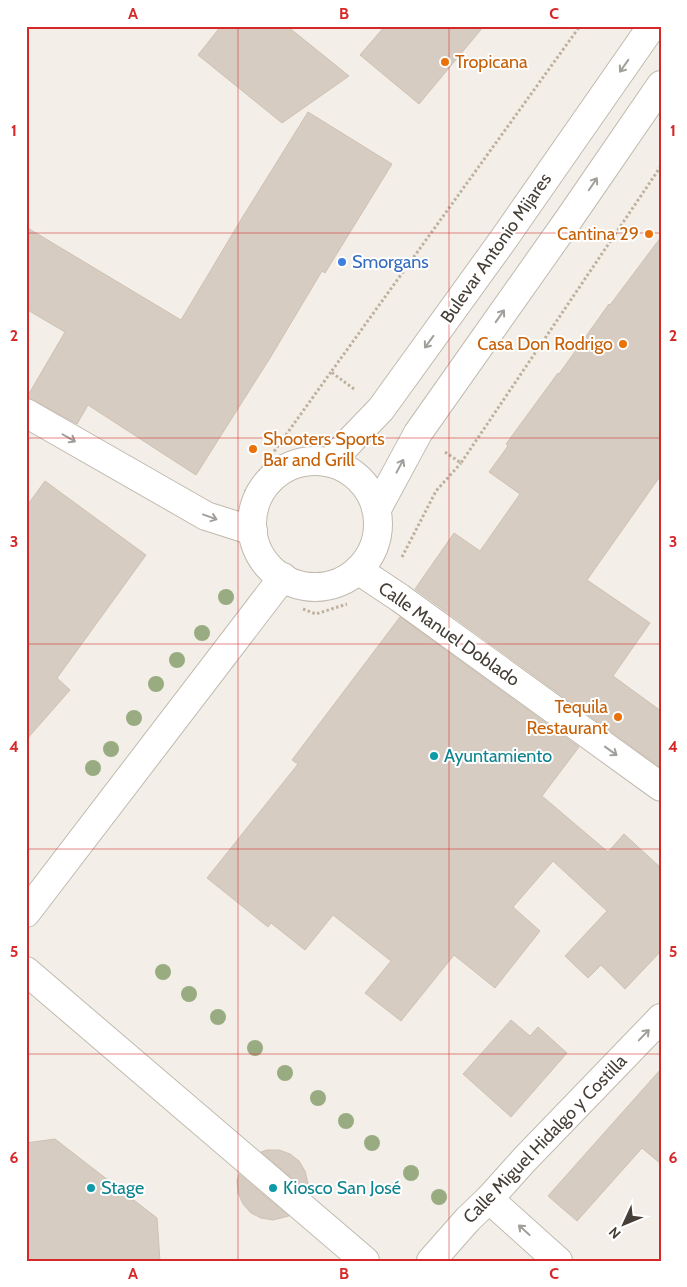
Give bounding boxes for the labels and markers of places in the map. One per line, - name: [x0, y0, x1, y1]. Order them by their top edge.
- place label: Tropicana: [455, 51, 528, 73]
- marker: Tropicana: [439, 56, 451, 68]
- place label: Cantina 29: [557, 223, 639, 245]
- marker: Cantina 29: [643, 228, 655, 240]
- place label: Smorgans: [352, 251, 429, 273]
- marker: Smorgans: [336, 256, 348, 268]
- place label: Casa Don Rodrigo: [477, 333, 613, 355]
- marker: Casa Don Rodrigo: [617, 338, 629, 350]
- place label: Shooters Sports Bar and Grill: [263, 428, 385, 471]
- marker: Shooters Sports Bar and Grill: [247, 443, 259, 455]
- place label: Tequila Restaurant: [526, 696, 608, 739]
- marker: Tequila Restaurant: [612, 711, 624, 723]
- place label: Ayuntamiento: [444, 745, 552, 767]
- marker: Ayuntamiento: [428, 750, 440, 762]
- place label: Stage: [101, 1177, 144, 1199]
- place label: Kiosco San José: [283, 1177, 401, 1199]
- marker: Stage: [85, 1182, 97, 1194]
- marker: Kiosco San José: [267, 1182, 279, 1194]

